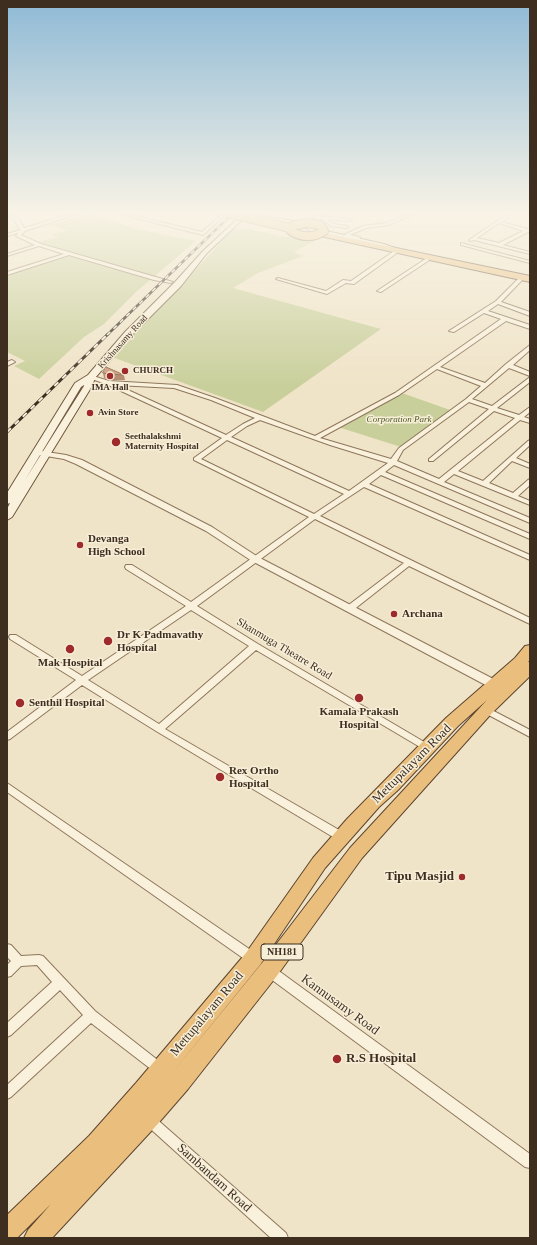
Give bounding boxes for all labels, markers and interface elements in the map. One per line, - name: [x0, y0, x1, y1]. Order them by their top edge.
- street label: Krishnasamy Road: [93, 309, 153, 375]
- marker: CHURCH: [120, 366, 130, 376]
- place label: CHURCH: [133, 366, 171, 376]
- marker: IMA Hall: [105, 371, 115, 381]
- place label: IMA Hall: [91, 383, 129, 393]
- marker: Avin Store: [85, 408, 95, 418]
- place label: Avin Store: [98, 408, 144, 418]
- park label: Corporation Park: [363, 415, 435, 425]
- place label: Seethalakshmi Maternity Hospital: [125, 432, 210, 453]
- marker: Seethalakshmi Maternity Hospital: [110, 436, 122, 448]
- place label: Devanga High School: [88, 532, 153, 558]
- marker: Devanga High School: [75, 540, 85, 550]
- place label: Archana: [402, 607, 448, 621]
- marker: Archana: [389, 609, 399, 619]
- street label: Shanmuga Theatre Road: [226, 610, 342, 688]
- place label: Dr K Padmavathy Hospital: [117, 628, 212, 654]
- marker: Dr K Padmavathy Hospital: [102, 635, 114, 647]
- marker: Mak Hospital: [64, 643, 76, 655]
- place label: Mak Hospital: [34, 656, 106, 670]
- marker: Kamala Prakash Hospital: [353, 692, 365, 704]
- place label: Senthil Hospital: [29, 696, 116, 710]
- marker: Senthil Hospital: [14, 697, 26, 709]
- place label: Kamala Prakash Hospital: [315, 705, 403, 731]
- street label: Mettupalayam Road: [363, 715, 461, 813]
- place label: Rex Ortho Hospital: [229, 764, 284, 790]
- marker: Rex Ortho Hospital: [214, 771, 226, 783]
- place label: Tipu Masjid: [380, 869, 454, 885]
- marker: Tipu Masjid: [457, 872, 467, 882]
- road number: NH181: [261, 944, 303, 960]
- street label: Mettupalayam Road: [161, 962, 253, 1066]
- street label: Kannusamy Road: [292, 967, 388, 1043]
- place label: R.S Hospital: [346, 1051, 423, 1067]
- marker: R.S Hospital: [331, 1053, 343, 1065]
- street label: Sambandam Road: [167, 1135, 261, 1221]

